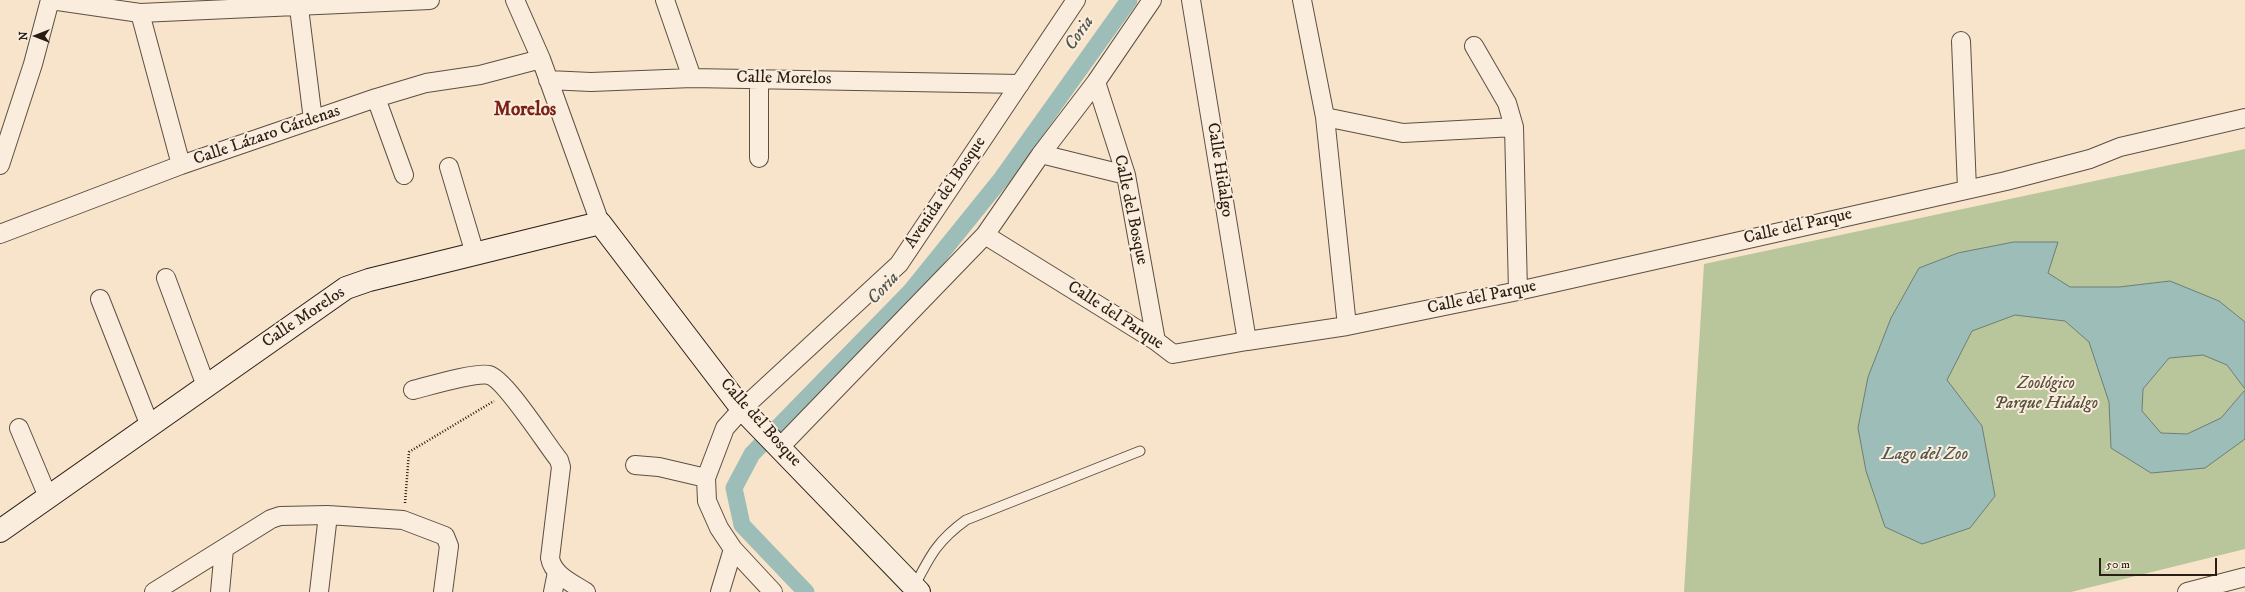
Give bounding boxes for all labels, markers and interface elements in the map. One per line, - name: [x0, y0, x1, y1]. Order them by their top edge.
- water label: Coria: [1061, 13, 1099, 55]
- north arrow: [16, 16, 56, 56]
- text: N: [17, 31, 31, 41]
- street label: Calle Morelos: [736, 68, 832, 90]
- district label: Morelos: [494, 100, 556, 122]
- street label: Calle Lázaro Cárdenas: [191, 101, 343, 171]
- street label: Calle Hidalgo: [1201, 121, 1237, 219]
- street label: Avenida del Bosque: [901, 133, 991, 253]
- street label: Calle del Bosque: [1108, 153, 1152, 267]
- street label: Calle del Parque: [1742, 205, 1854, 249]
- water label: Coria: [863, 268, 905, 310]
- street label: Calle del Parque: [1063, 277, 1167, 355]
- street label: Calle del Parque: [1426, 277, 1538, 319]
- street label: Calle Morelos: [259, 283, 349, 353]
- park label: Zoológico Parque Hidalgo: [1994, 374, 2098, 414]
- street label: Calle del Bosque: [715, 375, 805, 471]
- water label: Lago del Zoo: [1882, 444, 1968, 466]
- scale bar: [2101, 550, 2219, 576]
- text: 50 m: [2106, 557, 2130, 572]

